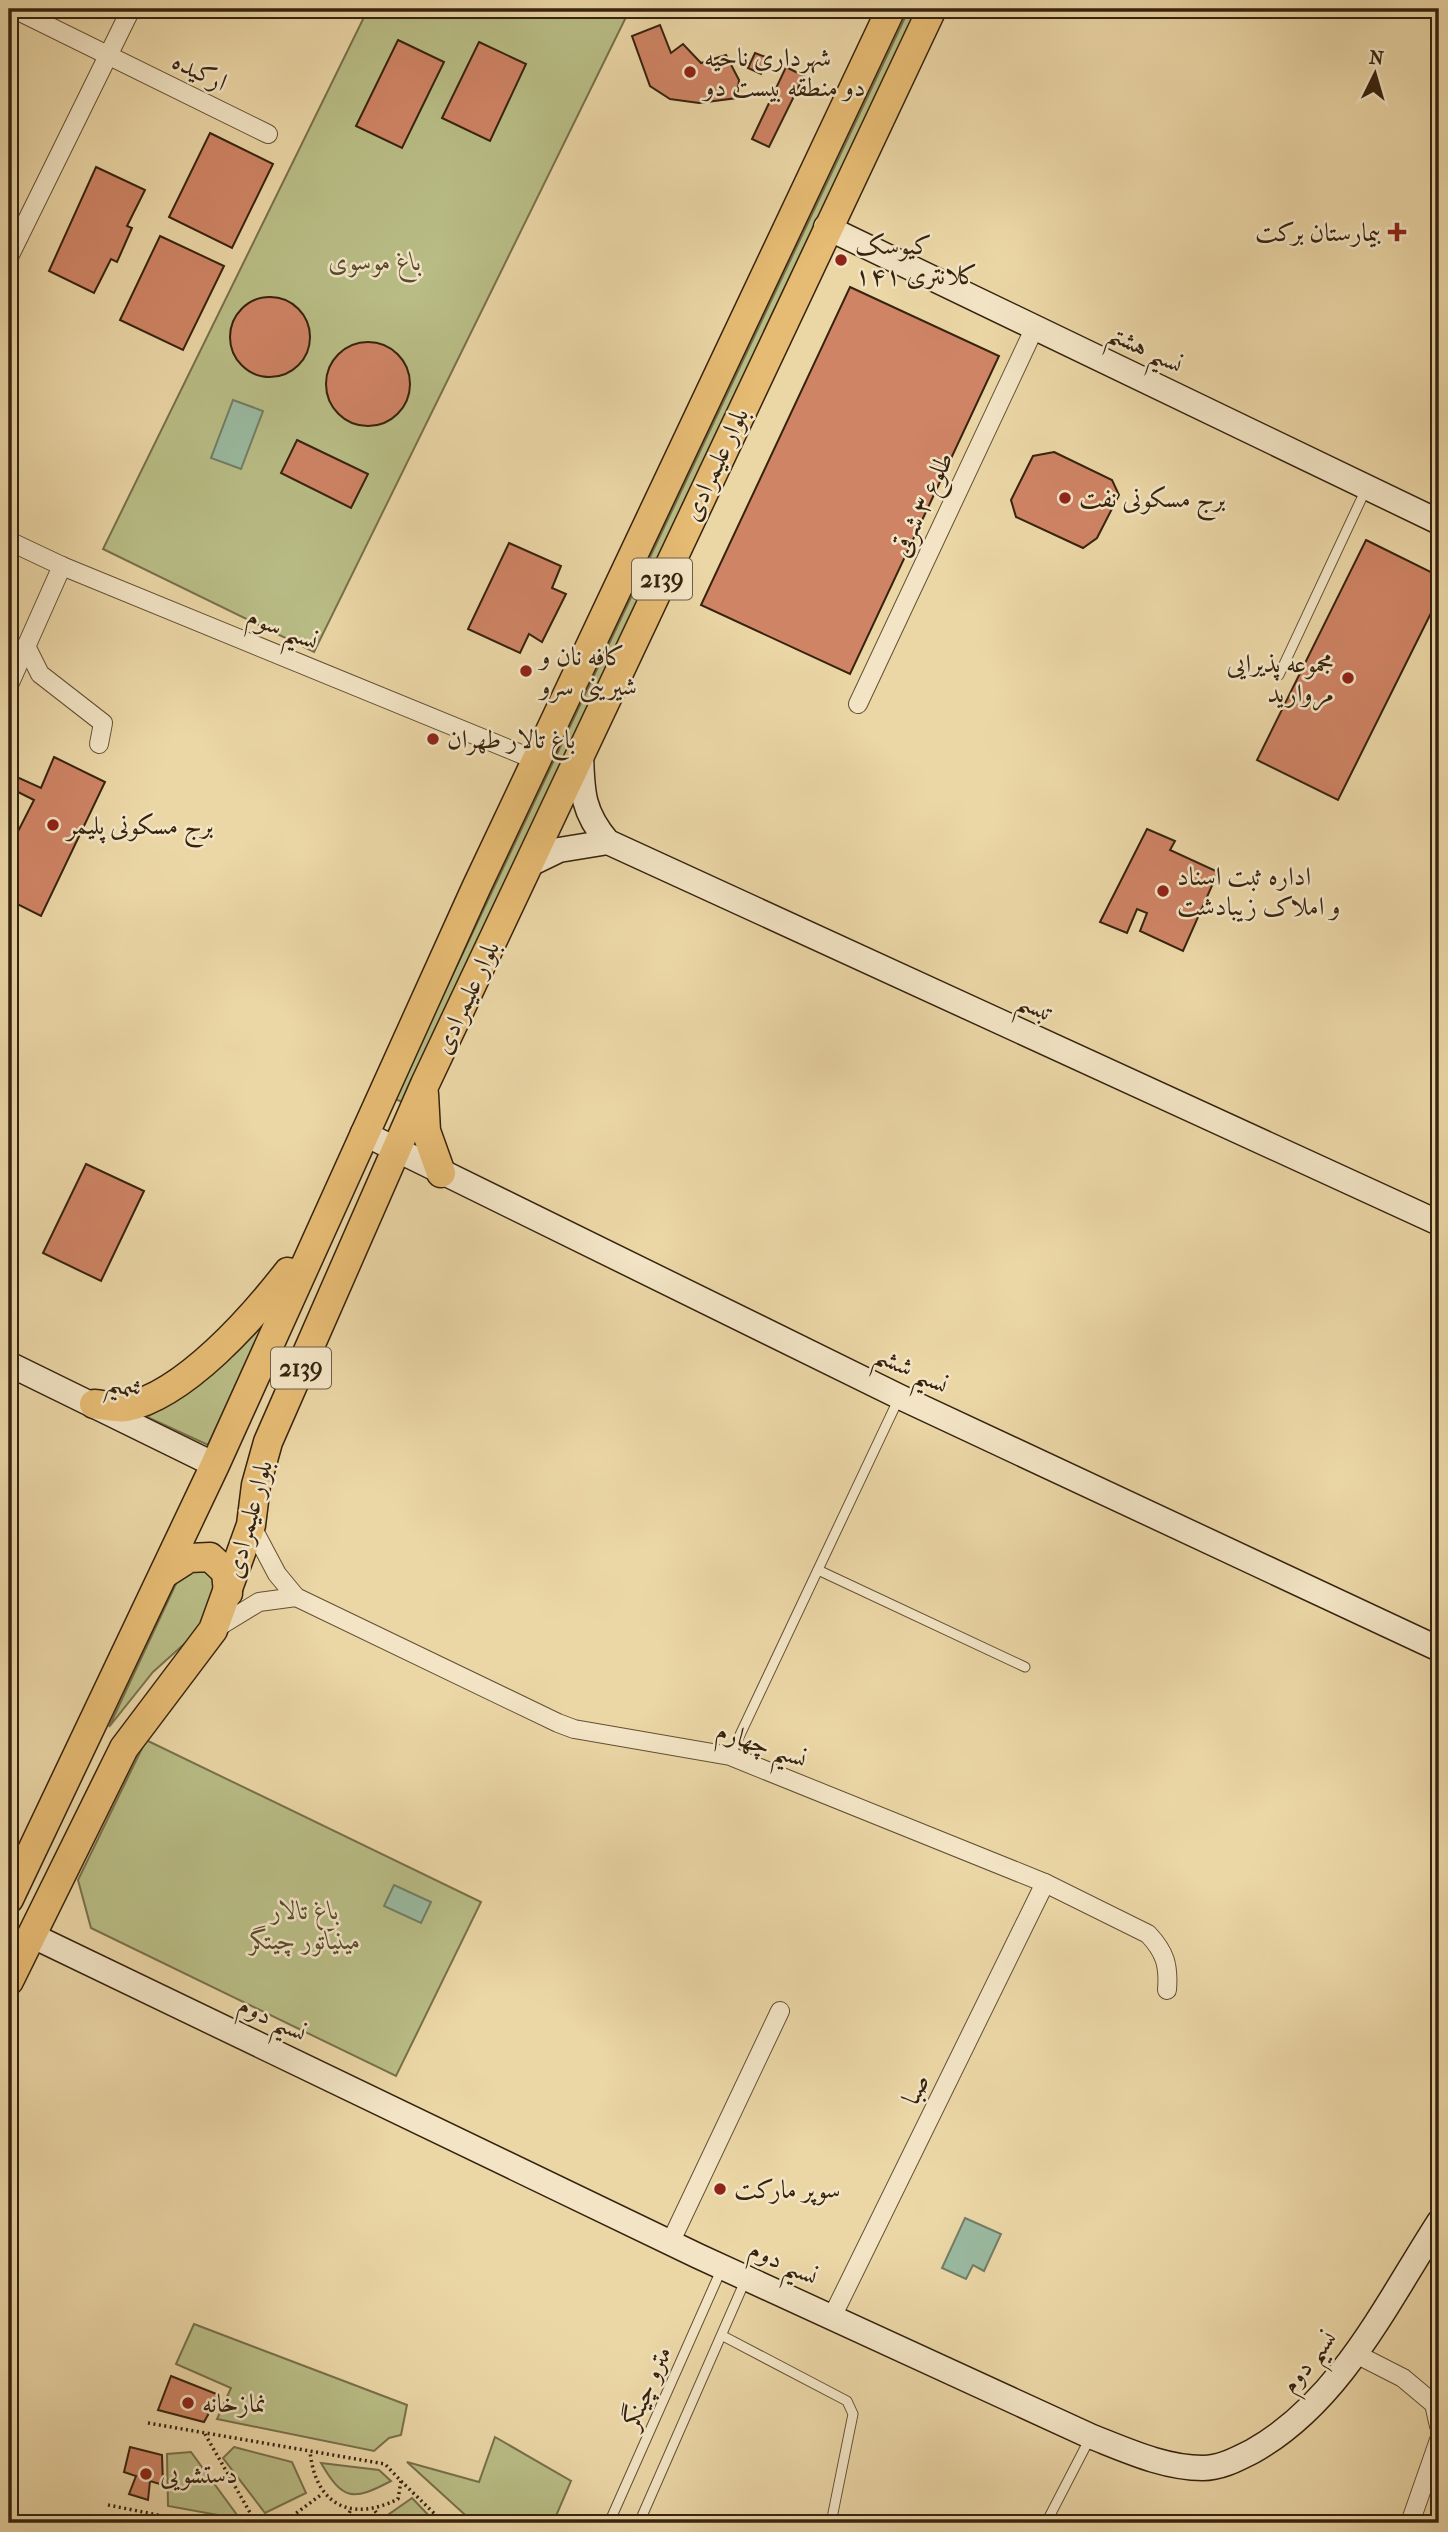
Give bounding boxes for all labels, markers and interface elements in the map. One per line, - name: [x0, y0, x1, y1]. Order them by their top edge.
- north arrow: [1340, 38, 1410, 108]
- place label: شهرداری ناحیه دو منطقه بیست دو: [701, 42, 866, 103]
- street label: ارکیده: [167, 45, 232, 98]
- text: N: [1368, 46, 1385, 70]
- marker: شهرداری ناحیه دو منطقه بیست دو: [682, 64, 698, 80]
- place label: بیمارستان برکت: [1255, 217, 1381, 248]
- marker: بیمارستان برکت: [1387, 222, 1407, 242]
- place label: کیوسک کلانتری ۱۴۱: [855, 230, 978, 291]
- park label: باغ موسوی: [328, 246, 422, 283]
- marker: کیوسک کلانتری ۱۴۱: [833, 252, 849, 268]
- street label: نسیم هشتم: [1099, 317, 1188, 389]
- street label: بلوار علیمرادی: [676, 403, 756, 526]
- street label: طلوع ۳ شرقی: [885, 447, 966, 564]
- place label: برج مسکونی نفت: [1079, 483, 1226, 522]
- marker: برج مسکونی نفت: [1057, 490, 1073, 506]
- road number: 2139: [632, 558, 692, 600]
- street label: نسیم سوم: [239, 600, 323, 666]
- place label: کافه نان و شیرینی سرو: [537, 641, 637, 703]
- place label: مجموعه پذیرایی مروارید: [1226, 648, 1334, 711]
- marker: کافه نان و شیرینی سرو: [518, 663, 534, 679]
- marker: مجموعه پذیرایی مروارید: [1340, 670, 1356, 686]
- place label: باغ تالار طهران: [447, 724, 575, 761]
- marker: باغ تالار طهران: [425, 731, 441, 747]
- place label: برج مسکونی پلیمر: [64, 810, 214, 849]
- marker: برج مسکونی پلیمر: [45, 817, 61, 833]
- place label: اداره ثبت اسناد و املاک زیبادشت: [1177, 861, 1340, 923]
- marker: اداره ثبت اسناد و املاک زیبادشت: [1155, 883, 1171, 899]
- street label: بلوار علیمرادی: [427, 936, 507, 1059]
- street label: تبسم: [1008, 985, 1059, 1037]
- street label: نسیم ششم: [866, 1338, 954, 1409]
- road number: 2139: [271, 1348, 331, 1388]
- street label: شمیم: [100, 1365, 147, 1417]
- street label: بلوار علیمرادی: [218, 1457, 280, 1582]
- street label: نسیم چهارم: [709, 1715, 811, 1784]
- park label: باغ تالار مینیاتور چیتگر: [247, 1895, 361, 1957]
- street label: نسیم دوم: [229, 1989, 312, 2057]
- street label: صبا: [895, 2069, 936, 2110]
- place label: سوپر مارکت: [734, 2174, 841, 2206]
- marker: سوپر مارکت: [712, 2181, 728, 2197]
- street label: نسیم دوم: [740, 2233, 823, 2301]
- street label: نسیم دوم: [1274, 2323, 1351, 2406]
- street label: مترو چینگر: [613, 2341, 679, 2437]
- place label: نمازخانه: [202, 2388, 266, 2419]
- marker: نمازخانه: [180, 2395, 196, 2411]
- place label: دستشویی: [160, 2459, 238, 2491]
- marker: دستشویی: [138, 2466, 154, 2482]

